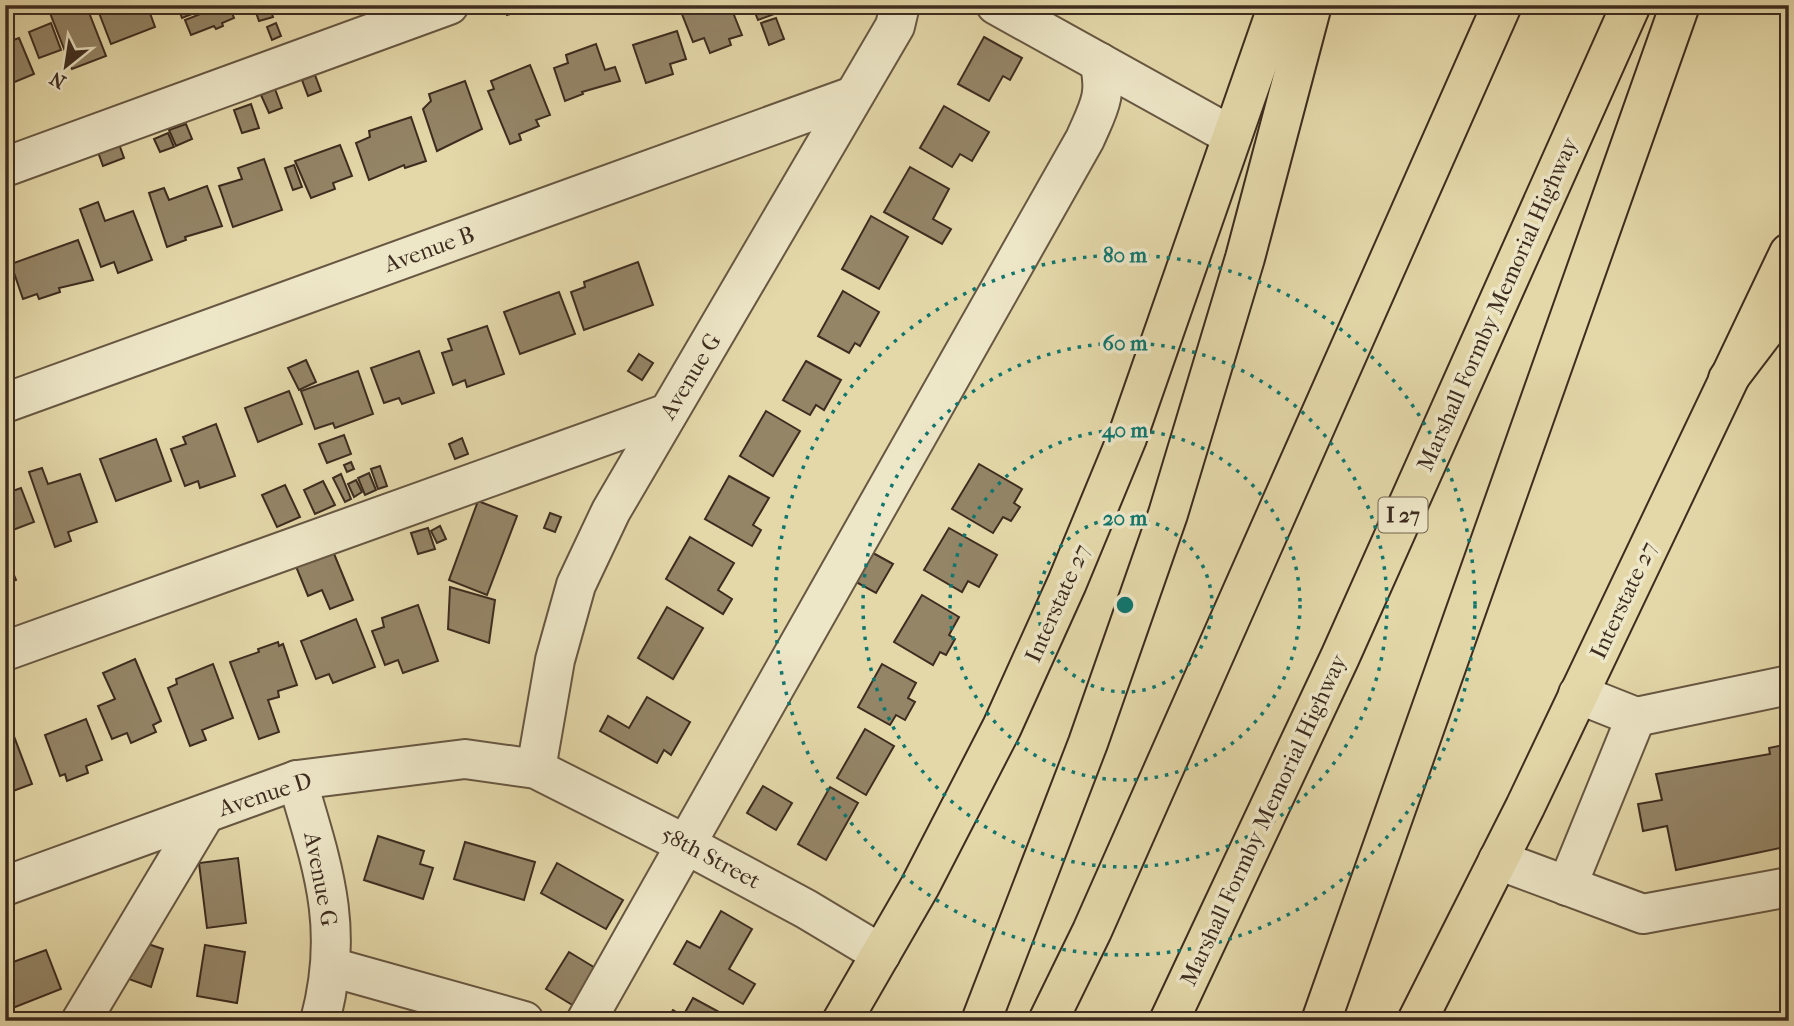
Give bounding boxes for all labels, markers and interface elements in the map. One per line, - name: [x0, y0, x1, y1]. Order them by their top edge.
- north arrow: [32, 32, 102, 102]
- text: N: [46, 66, 70, 93]
- street label: Marshall Formby Memorial Highway: [1411, 132, 1584, 475]
- street label: Avenue B: [379, 221, 478, 279]
- text: 80 m: [1103, 243, 1148, 267]
- street label: Avenue G: [654, 328, 727, 425]
- text: 60 m: [1103, 331, 1148, 355]
- text: 40 m: [1101, 418, 1149, 443]
- road number: I 27: [1378, 498, 1428, 532]
- text: 20 m: [1103, 506, 1148, 530]
- street label: Interstate 27: [1585, 537, 1662, 663]
- street label: Interstate 27: [1019, 540, 1095, 666]
- centre of rings: [1113, 593, 1137, 617]
- street label: Marshall Formby Memorial Highway: [1175, 650, 1353, 990]
- street label: Avenue D: [214, 767, 315, 823]
- street label: 58th Street: [657, 820, 765, 895]
- street label: Avenue G: [298, 829, 343, 929]

